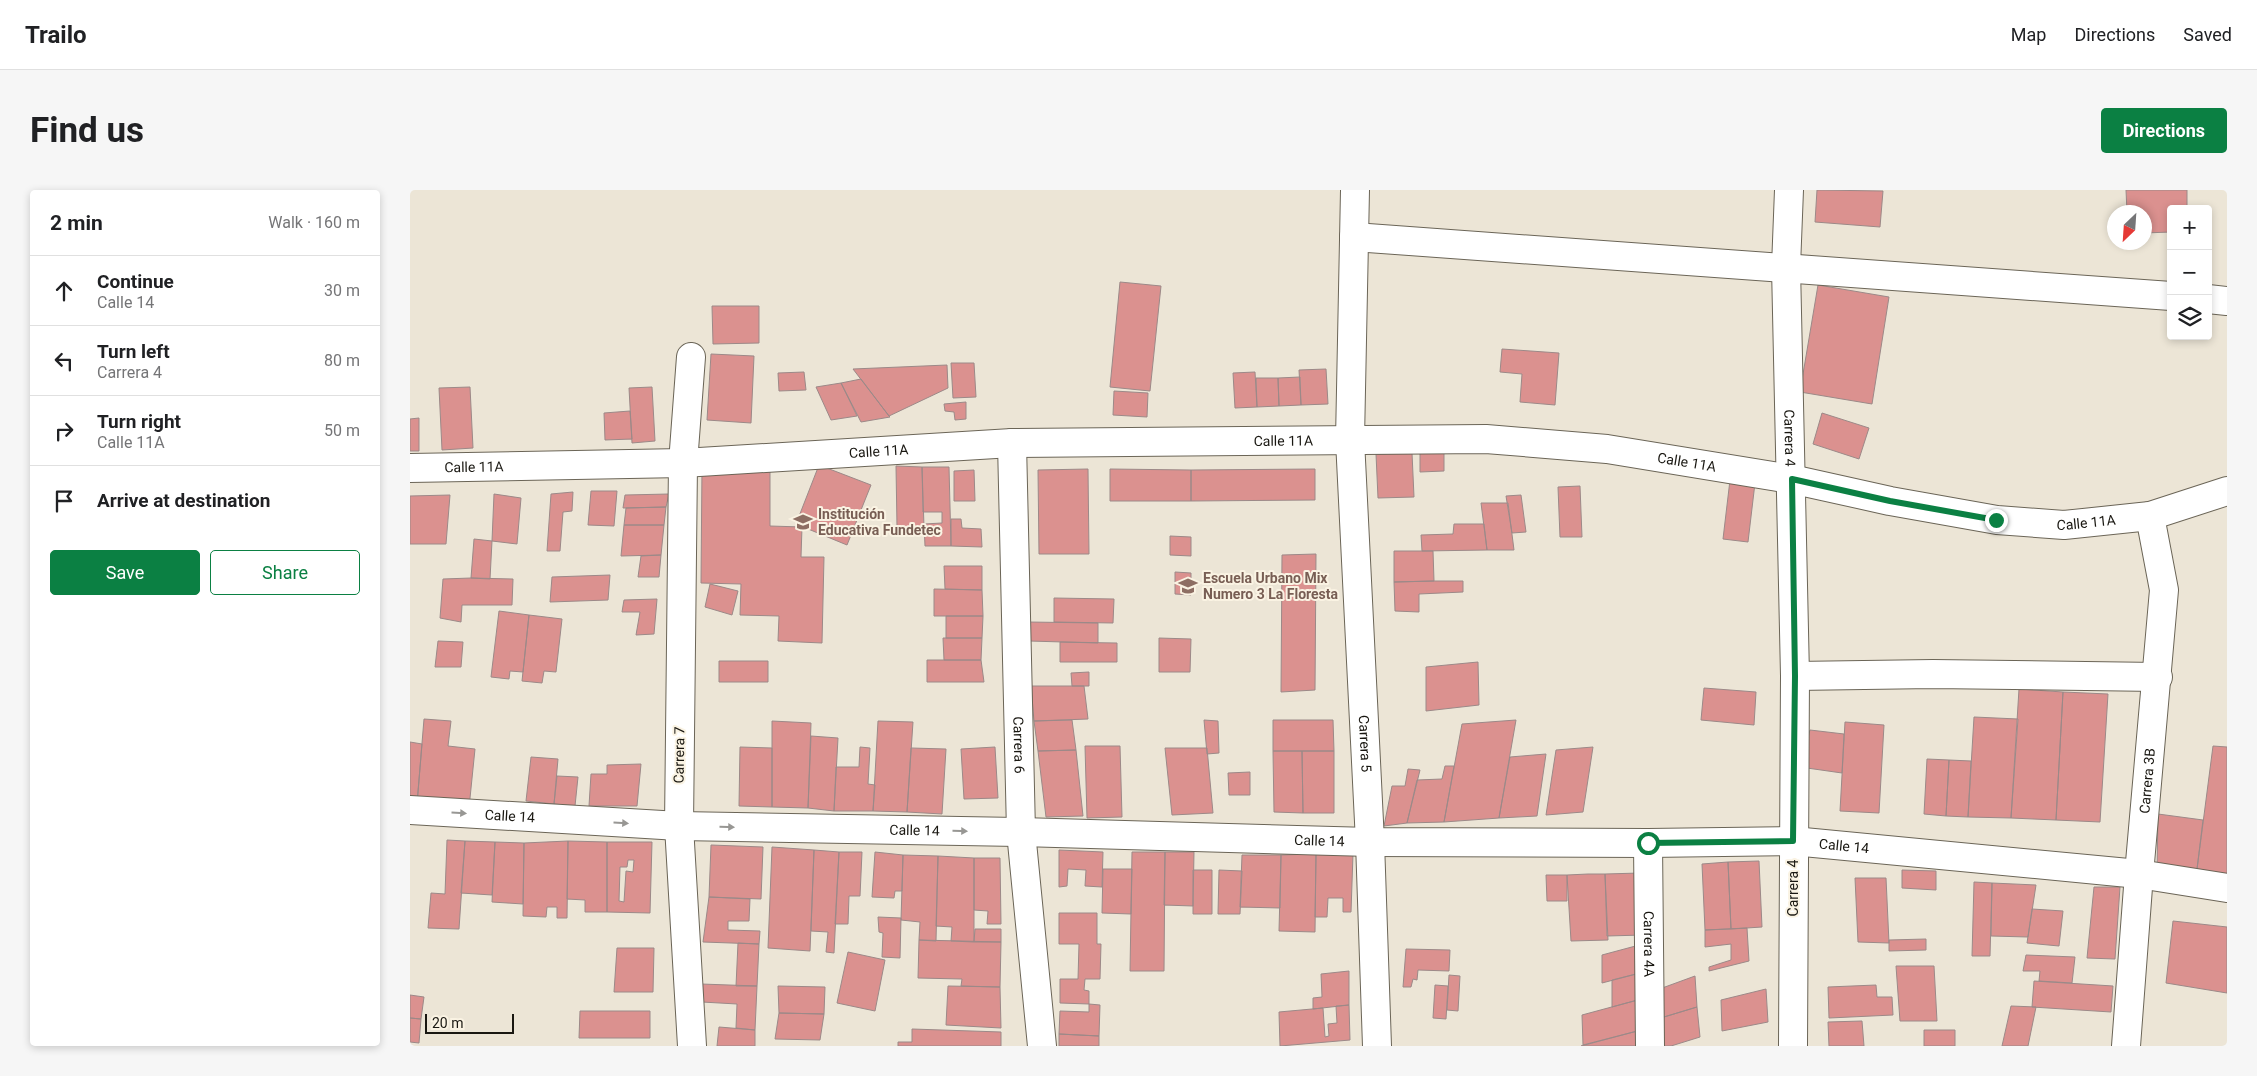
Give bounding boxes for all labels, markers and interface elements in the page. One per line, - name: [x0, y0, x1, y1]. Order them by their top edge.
- text: Trailo: [25, 21, 87, 49]
- text: Map: [2011, 24, 2046, 45]
- text: Directions: [2074, 24, 2155, 45]
- text: Saved: [2183, 24, 2232, 45]
- button: Directions: [2101, 108, 2227, 153]
- text: Find us: [30, 110, 144, 151]
- north arrow: [2107, 205, 2152, 250]
- map controls: [2167, 205, 2212, 340]
- button: +: [2167, 205, 2212, 250]
- text: 2 min: [50, 211, 103, 235]
- text: Walk · 160 m: [268, 213, 360, 232]
- button: −: [2167, 250, 2212, 295]
- text: Continue: [97, 270, 174, 293]
- icon: ahead: [50, 277, 78, 305]
- text: 30 m: [324, 281, 360, 300]
- text: Calle 14: [97, 293, 154, 312]
- button: layers: [2167, 295, 2212, 340]
- text: Turn left: [97, 340, 170, 363]
- icon: left: [50, 347, 78, 375]
- text: 80 m: [324, 351, 360, 370]
- text: Carrera 4: [97, 363, 162, 382]
- street label: Carrera 4: [1781, 409, 1798, 467]
- text: Turn right: [97, 410, 181, 433]
- icon: right: [50, 417, 78, 445]
- text: 50 m: [324, 421, 360, 440]
- street label: Calle 11A: [1254, 432, 1313, 449]
- text: Calle 11A: [97, 433, 165, 452]
- street label: Calle 11A: [848, 441, 909, 461]
- street label: Calle 11A: [1656, 449, 1717, 475]
- street label: Calle 11A: [444, 458, 504, 475]
- icon: arrive: [50, 487, 78, 515]
- text: Arrive at destination: [97, 489, 270, 512]
- place label: Institución Educativa Fundetec: [818, 506, 941, 538]
- route end: [1985, 509, 2008, 532]
- school or university icon: Institución Educativa Fundetec: [792, 511, 814, 533]
- street label: Calle 11A: [2056, 512, 2116, 533]
- button: Save: [50, 550, 200, 595]
- button: Share: [210, 550, 360, 595]
- place label: Escuela Urbano Mix Numero 3 La Floresta: [1203, 570, 1339, 602]
- school or university icon: Escuela Urbano Mix Numero 3 La Floresta: [1177, 575, 1199, 597]
- street label: Carrera 5: [1356, 715, 1375, 773]
- street label: Carrera 6: [1010, 716, 1028, 774]
- street label: Carrera 7: [671, 726, 687, 784]
- street label: Carrera 3B: [2136, 747, 2158, 814]
- street label: Calle 14: [484, 806, 535, 825]
- one-way arrow: [451, 810, 467, 818]
- one-way arrow: [613, 819, 629, 827]
- street label: Calle 14: [889, 822, 940, 839]
- one-way arrow: [720, 823, 736, 831]
- one-way arrow: [952, 827, 968, 835]
- street label: Calle 14: [1294, 832, 1345, 849]
- route start: [1637, 832, 1660, 855]
- street label: Calle 14: [1818, 836, 1870, 856]
- street label: Carrera 4: [1785, 859, 1801, 916]
- street label: Carrera 4A: [1641, 911, 1657, 977]
- scale bar: [425, 1011, 514, 1034]
- text: 20 m: [432, 1015, 464, 1031]

